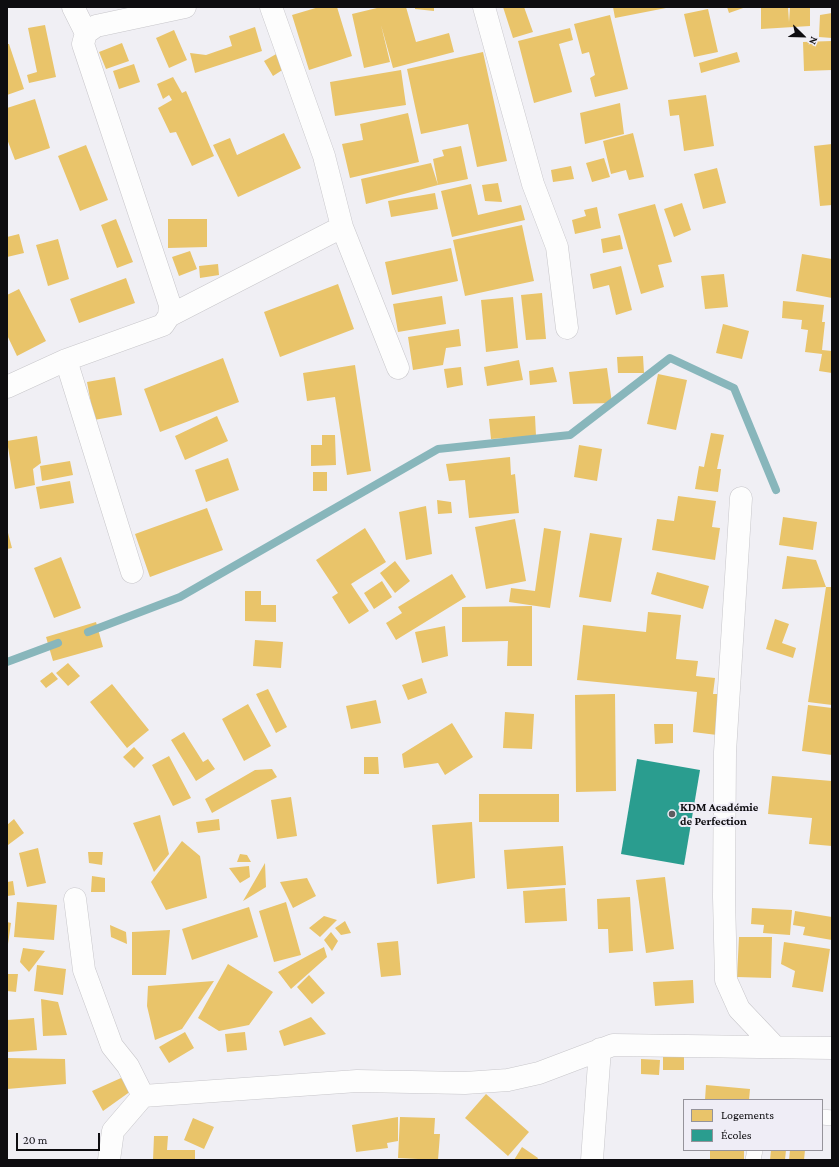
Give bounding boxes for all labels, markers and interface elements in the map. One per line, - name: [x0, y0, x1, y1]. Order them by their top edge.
- north arrow: [783, 16, 823, 56]
- text: N: [807, 35, 821, 46]
- place label: KDM Académie de Perfection: [680, 800, 758, 828]
- marker: KDM Académie de Perfection: [667, 809, 677, 819]
- legend: [683, 1099, 823, 1151]
- text: Logements: [721, 1108, 774, 1122]
- scale bar: [18, 1125, 102, 1151]
- text: Écoles: [721, 1128, 752, 1142]
- text: 20 m: [23, 1133, 47, 1147]

